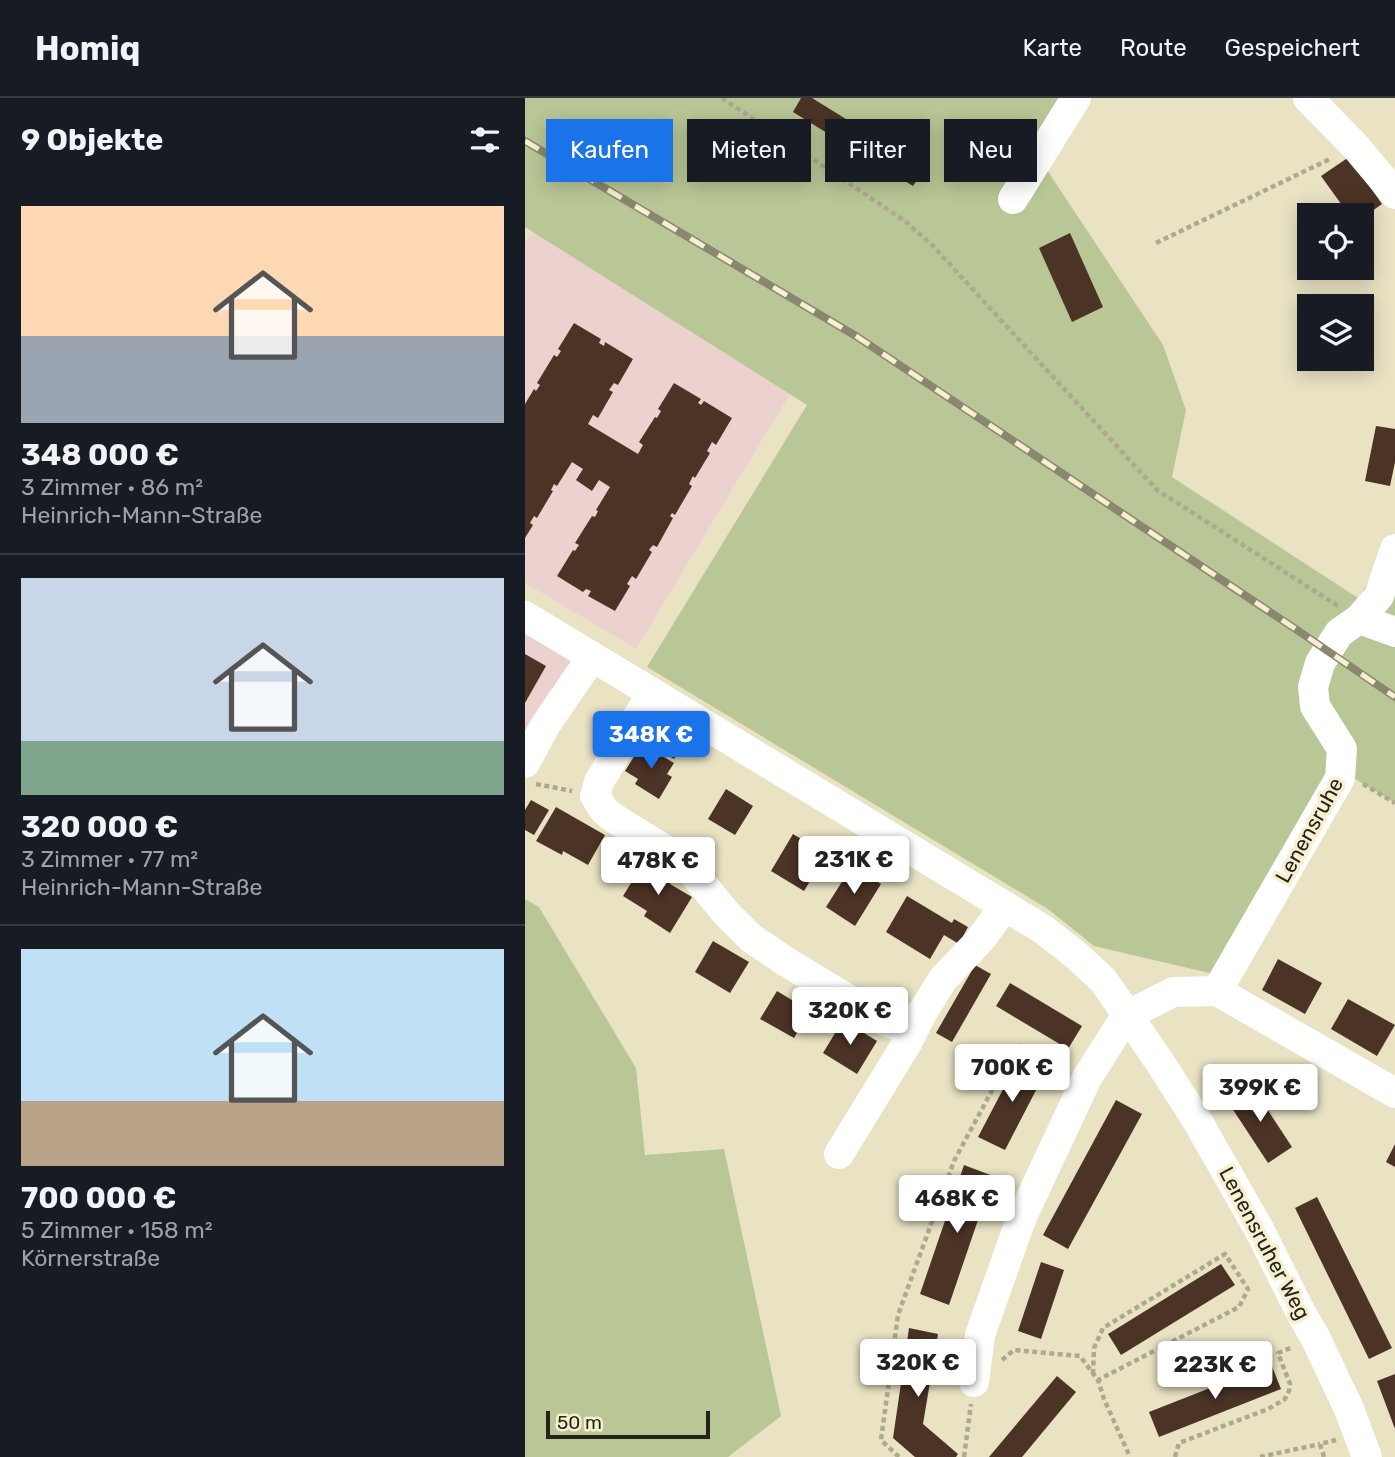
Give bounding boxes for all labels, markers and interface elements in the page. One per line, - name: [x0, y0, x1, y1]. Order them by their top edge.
- text: Homiq: [35, 29, 140, 68]
- text: Karte: [1023, 34, 1082, 62]
- text: Route: [1120, 34, 1187, 62]
- text: Gespeichert: [1225, 34, 1360, 62]
- chip: Kaufen: [546, 119, 673, 182]
- chip: Mieten: [687, 119, 811, 182]
- chip: Filter: [825, 119, 930, 182]
- chip: Neu: [944, 119, 1037, 182]
- icon: filters: [466, 121, 504, 159]
- text: 9 Objekte: [21, 122, 163, 158]
- map controls: [1297, 203, 1374, 371]
- button: locate: [1297, 203, 1374, 280]
- icon: home: [200, 252, 326, 378]
- button: layers: [1297, 294, 1374, 371]
- text: 348 000 €: [21, 437, 179, 473]
- text: 3 Zimmer · 86 m²: [21, 473, 203, 501]
- text: Heinrich-Mann-Straße: [21, 501, 262, 529]
- icon: home: [200, 624, 326, 750]
- pin: 348K €: [594, 712, 708, 771]
- text: 348K €: [609, 720, 693, 748]
- street label: Lenensruhe: [1270, 773, 1348, 887]
- text: 320 000 €: [21, 809, 178, 845]
- pin: 231K €: [797, 836, 911, 896]
- pin: 478K €: [601, 838, 715, 897]
- text: 3 Zimmer · 77 m²: [21, 845, 198, 873]
- text: 231K €: [814, 845, 894, 873]
- text: 478K €: [617, 846, 699, 874]
- text: Heinrich-Mann-Straße: [21, 873, 262, 901]
- pin: 320K €: [793, 988, 907, 1047]
- icon: home: [200, 995, 326, 1121]
- text: 320K €: [808, 996, 892, 1024]
- pin: 700K €: [955, 1044, 1069, 1104]
- text: 700K €: [971, 1053, 1053, 1081]
- pin: 399K €: [1203, 1065, 1317, 1124]
- text: 399K €: [1219, 1073, 1301, 1101]
- street label: Lenensruher Weg: [1214, 1162, 1316, 1324]
- pin: 468K €: [900, 1176, 1014, 1235]
- text: 700 000 €: [21, 1180, 177, 1216]
- text: 468K €: [915, 1184, 999, 1212]
- text: 5 Zimmer · 158 m²: [21, 1216, 213, 1244]
- text: Körnerstraße: [21, 1244, 160, 1272]
- pin: 320K €: [861, 1340, 975, 1399]
- pin: 223K €: [1158, 1342, 1272, 1401]
- text: 320K €: [876, 1348, 960, 1376]
- text: 223K €: [1173, 1350, 1257, 1378]
- scale bar: [546, 1408, 711, 1440]
- text: 50 m: [557, 1411, 602, 1434]

